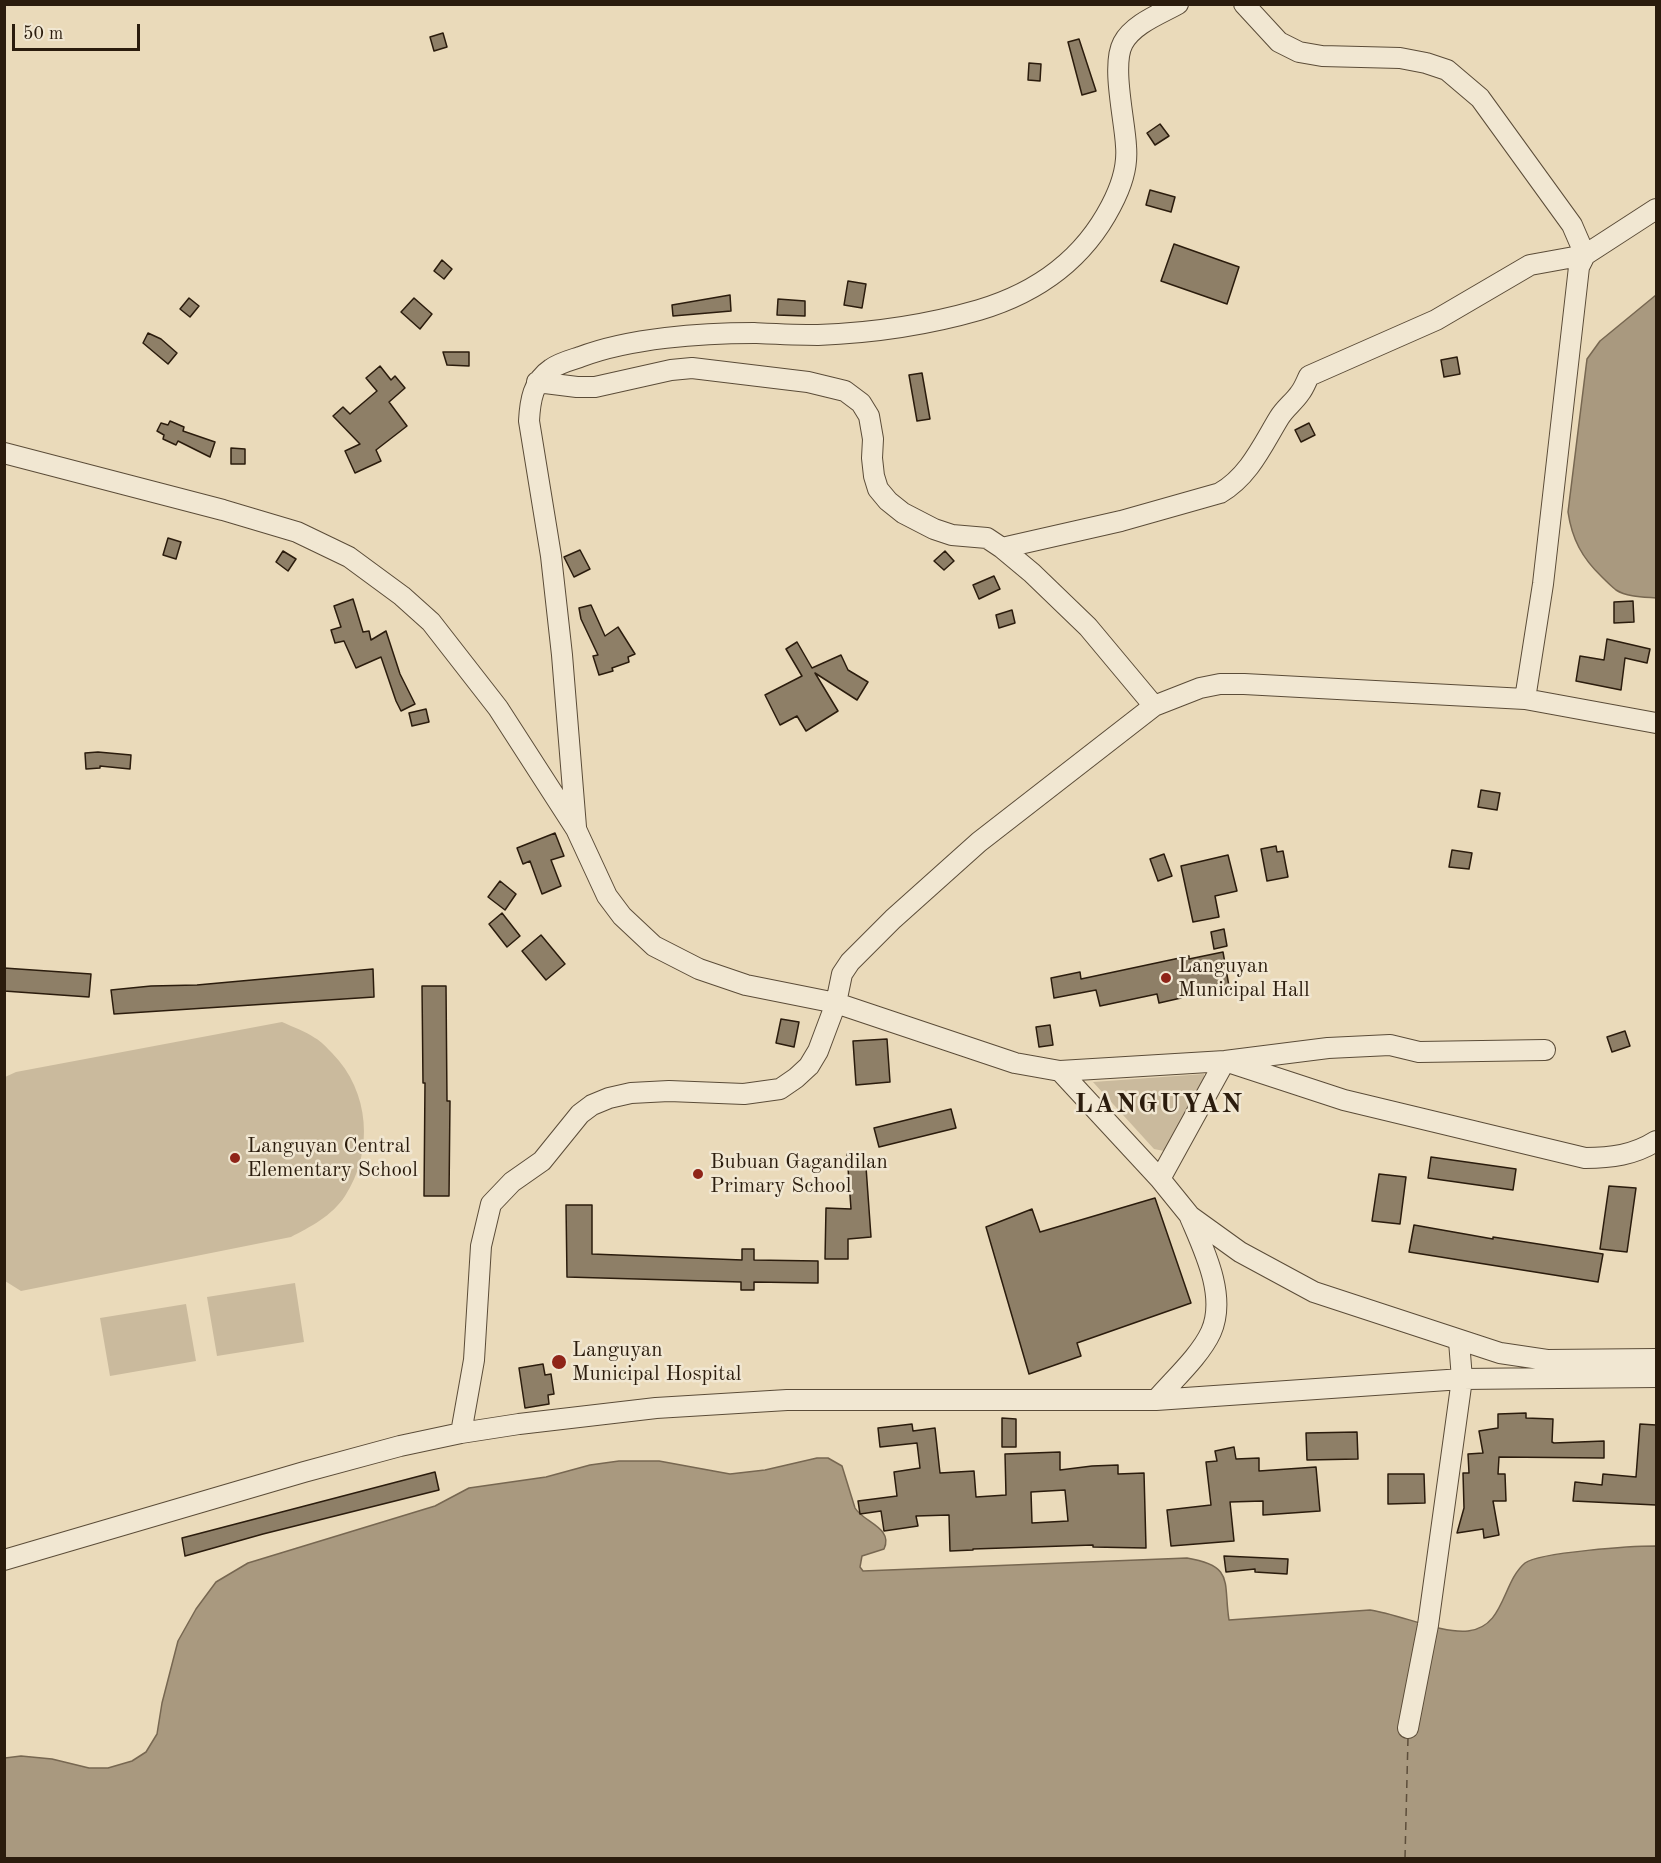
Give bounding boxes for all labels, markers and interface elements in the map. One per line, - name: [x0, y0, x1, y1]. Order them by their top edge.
- scale bar: [15, 12, 142, 50]
- text: 50 m: [23, 25, 63, 43]
- place label: Languyan Municipal Hall: [1178, 953, 1310, 1003]
- marker: Languyan Municipal Hall: [1159, 971, 1173, 985]
- district label: LANGUYAN: [1074, 1089, 1244, 1121]
- place label: Languyan Central Elementary School: [247, 1133, 418, 1183]
- place label: Bubuan Gagandilan Primary School: [710, 1149, 888, 1199]
- marker: Languyan Central Elementary School: [228, 1151, 242, 1165]
- marker: Bubuan Gagandilan Primary School: [691, 1167, 705, 1181]
- place label: Languyan Municipal Hospital: [572, 1337, 741, 1387]
- marker: Languyan Municipal Hospital: [550, 1353, 568, 1371]

